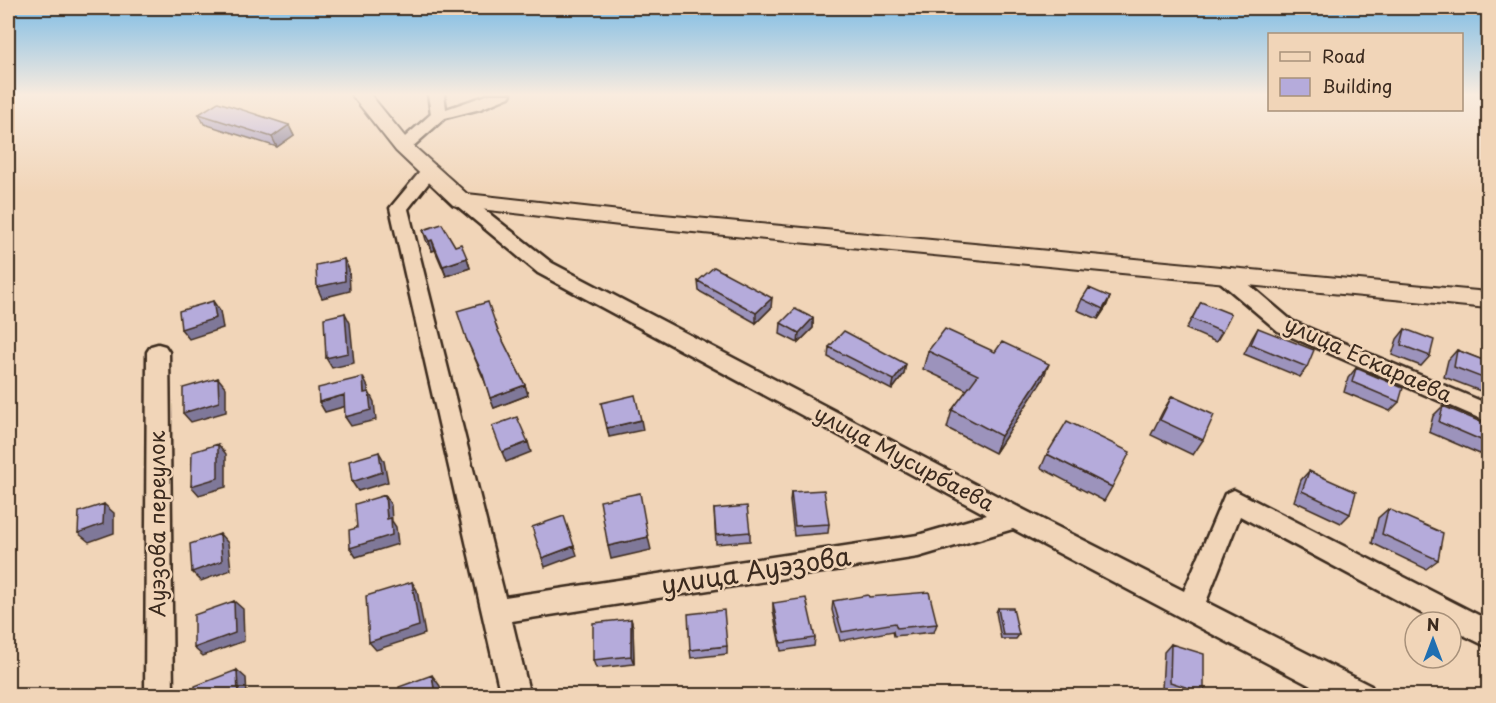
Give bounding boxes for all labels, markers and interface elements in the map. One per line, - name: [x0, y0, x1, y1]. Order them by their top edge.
- legend: [1268, 33, 1463, 111]
- text: Road: [1322, 42, 1366, 69]
- text: Building: [1322, 72, 1392, 99]
- street label: улица Ескараева: [1280, 307, 1458, 410]
- street label: улица Мусирбаева: [809, 396, 1001, 518]
- street label: Ауэзова переулок: [140, 430, 172, 617]
- street label: улица Ауэзова: [658, 535, 854, 604]
- north arrow: [1403, 610, 1463, 670]
- text: N: [1427, 612, 1439, 636]

